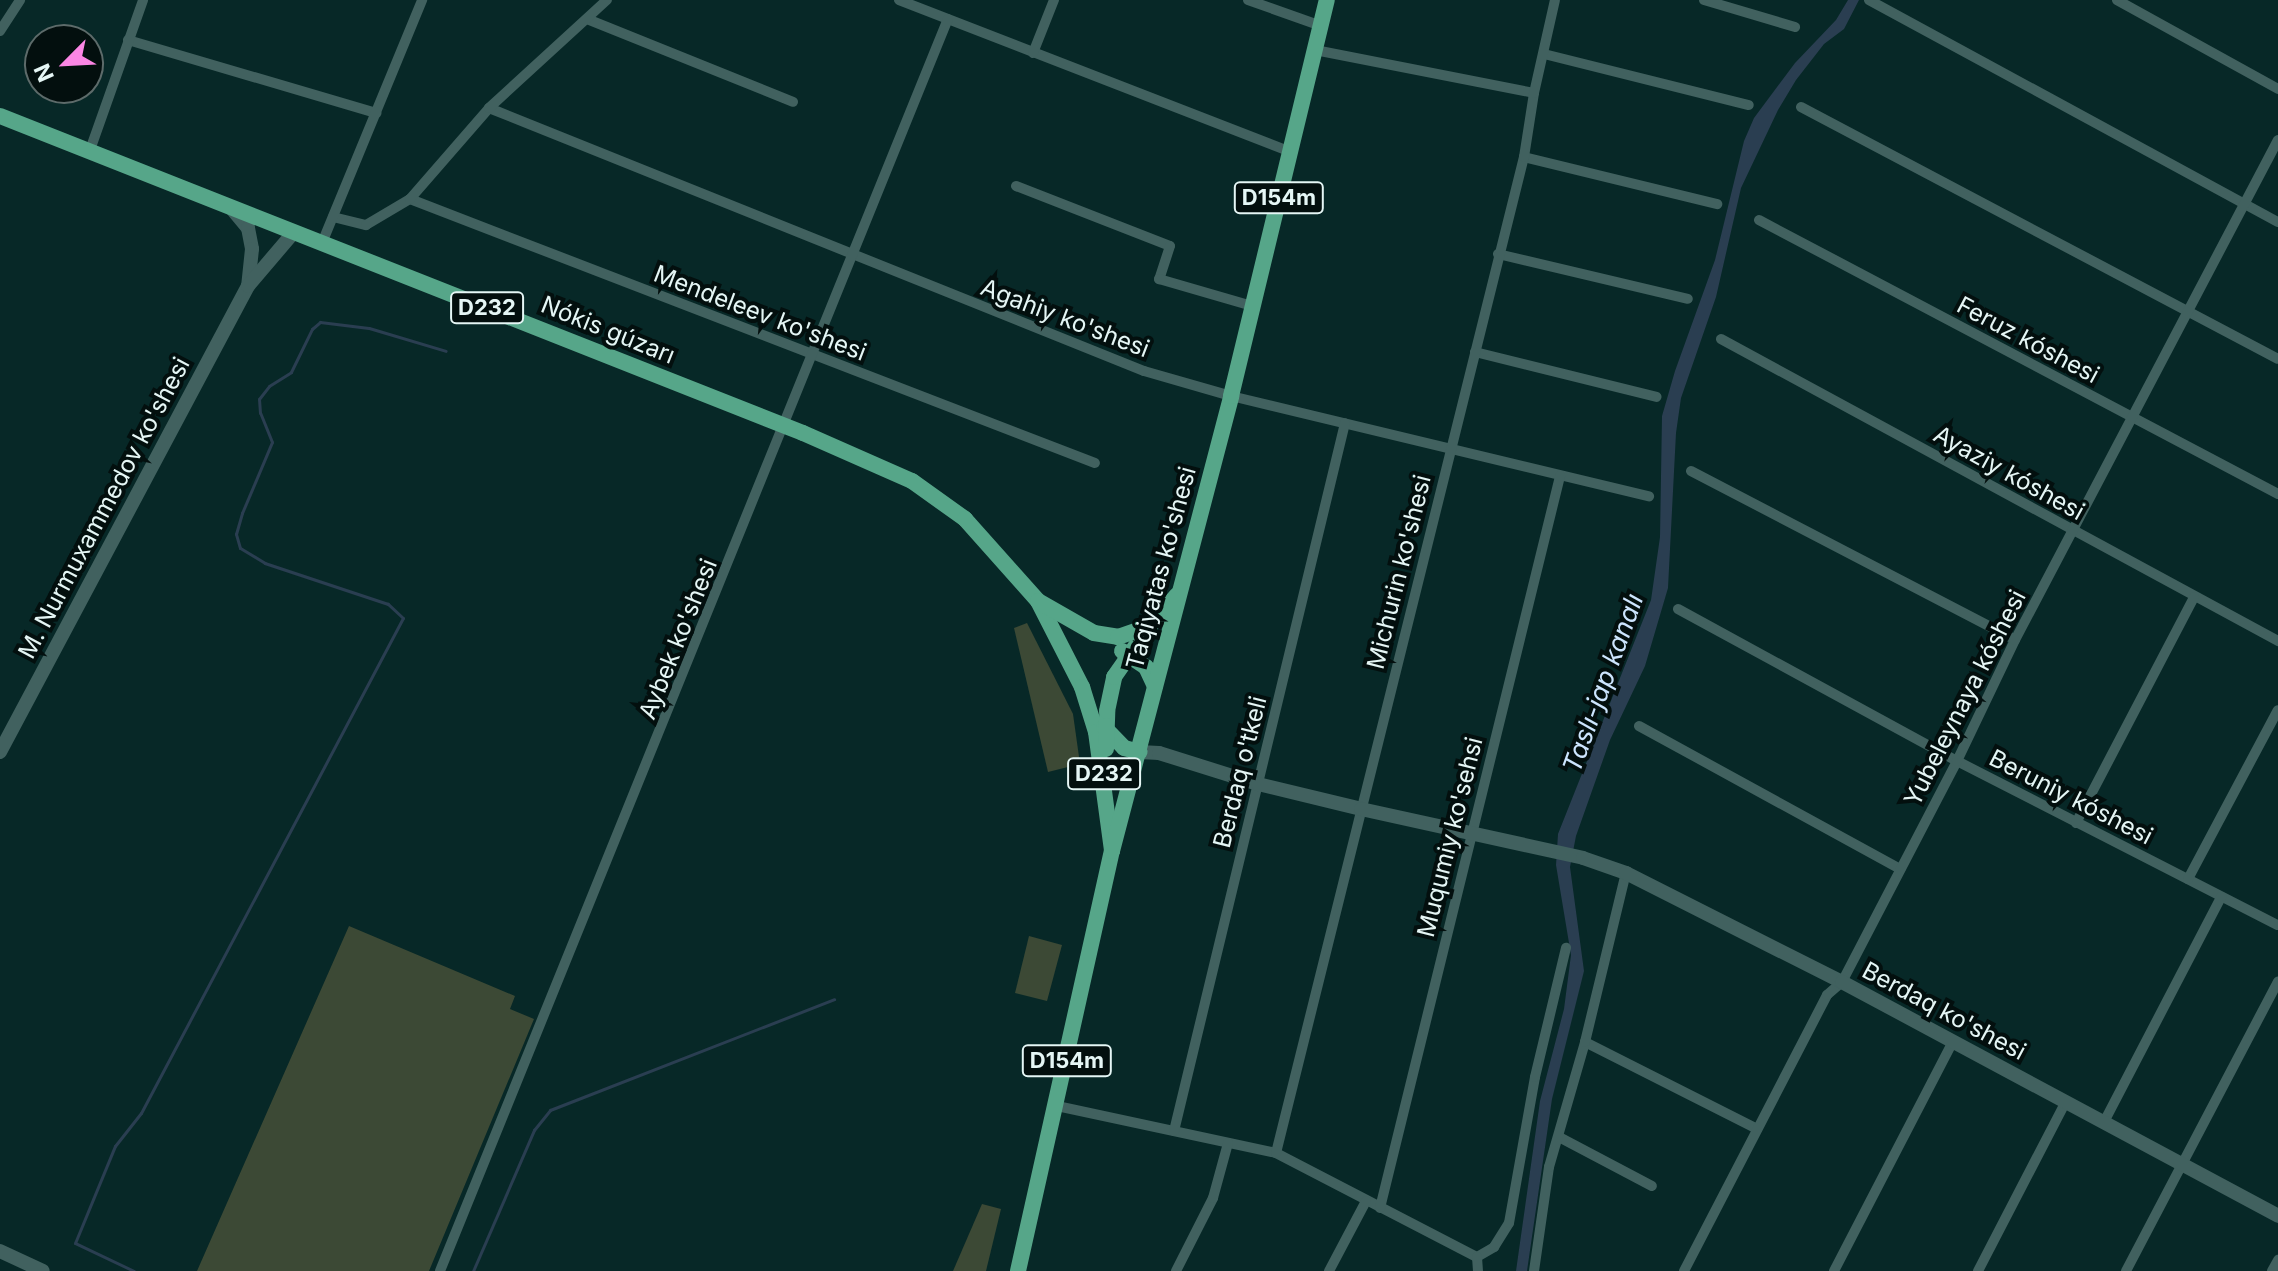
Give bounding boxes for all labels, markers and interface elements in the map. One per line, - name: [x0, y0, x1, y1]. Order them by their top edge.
- north arrow: [24, 24, 104, 104]
- text: N: [29, 60, 59, 86]
- road number: D154m: [1233, 180, 1325, 216]
- street label: Mendeleev ko'shesi: [650, 259, 870, 367]
- street label: Agahiy ko'shesi: [977, 273, 1153, 363]
- road number: D232: [449, 290, 525, 326]
- street label: Nókis gúzarı: [537, 290, 679, 370]
- street label: Feruz kóshesi: [1952, 290, 2104, 390]
- street label: M. Nurmuxammedov ko'shesi: [12, 353, 196, 663]
- street label: Ayaziy kóshesi: [1929, 420, 2089, 526]
- street label: Taqiyatas ko'shesi: [1120, 464, 1202, 672]
- street label: Michurin ko'shesi: [1361, 472, 1437, 672]
- street label: Aybek ko'shesi: [633, 555, 723, 723]
- street label: Yubeleynaya kóshesi: [1898, 585, 2032, 811]
- water label: Taslı-jap kanalı: [1556, 589, 1650, 777]
- street label: Berdaq o'tkeli: [1207, 693, 1273, 851]
- street label: Muqumiy ko'sehsi: [1411, 734, 1489, 940]
- street label: Beruniy kóshesi: [1984, 743, 2158, 851]
- road number: D232: [1066, 756, 1142, 792]
- street label: Berdaq ko'shesi: [1857, 956, 2031, 1066]
- road number: D154m: [1021, 1043, 1113, 1079]

